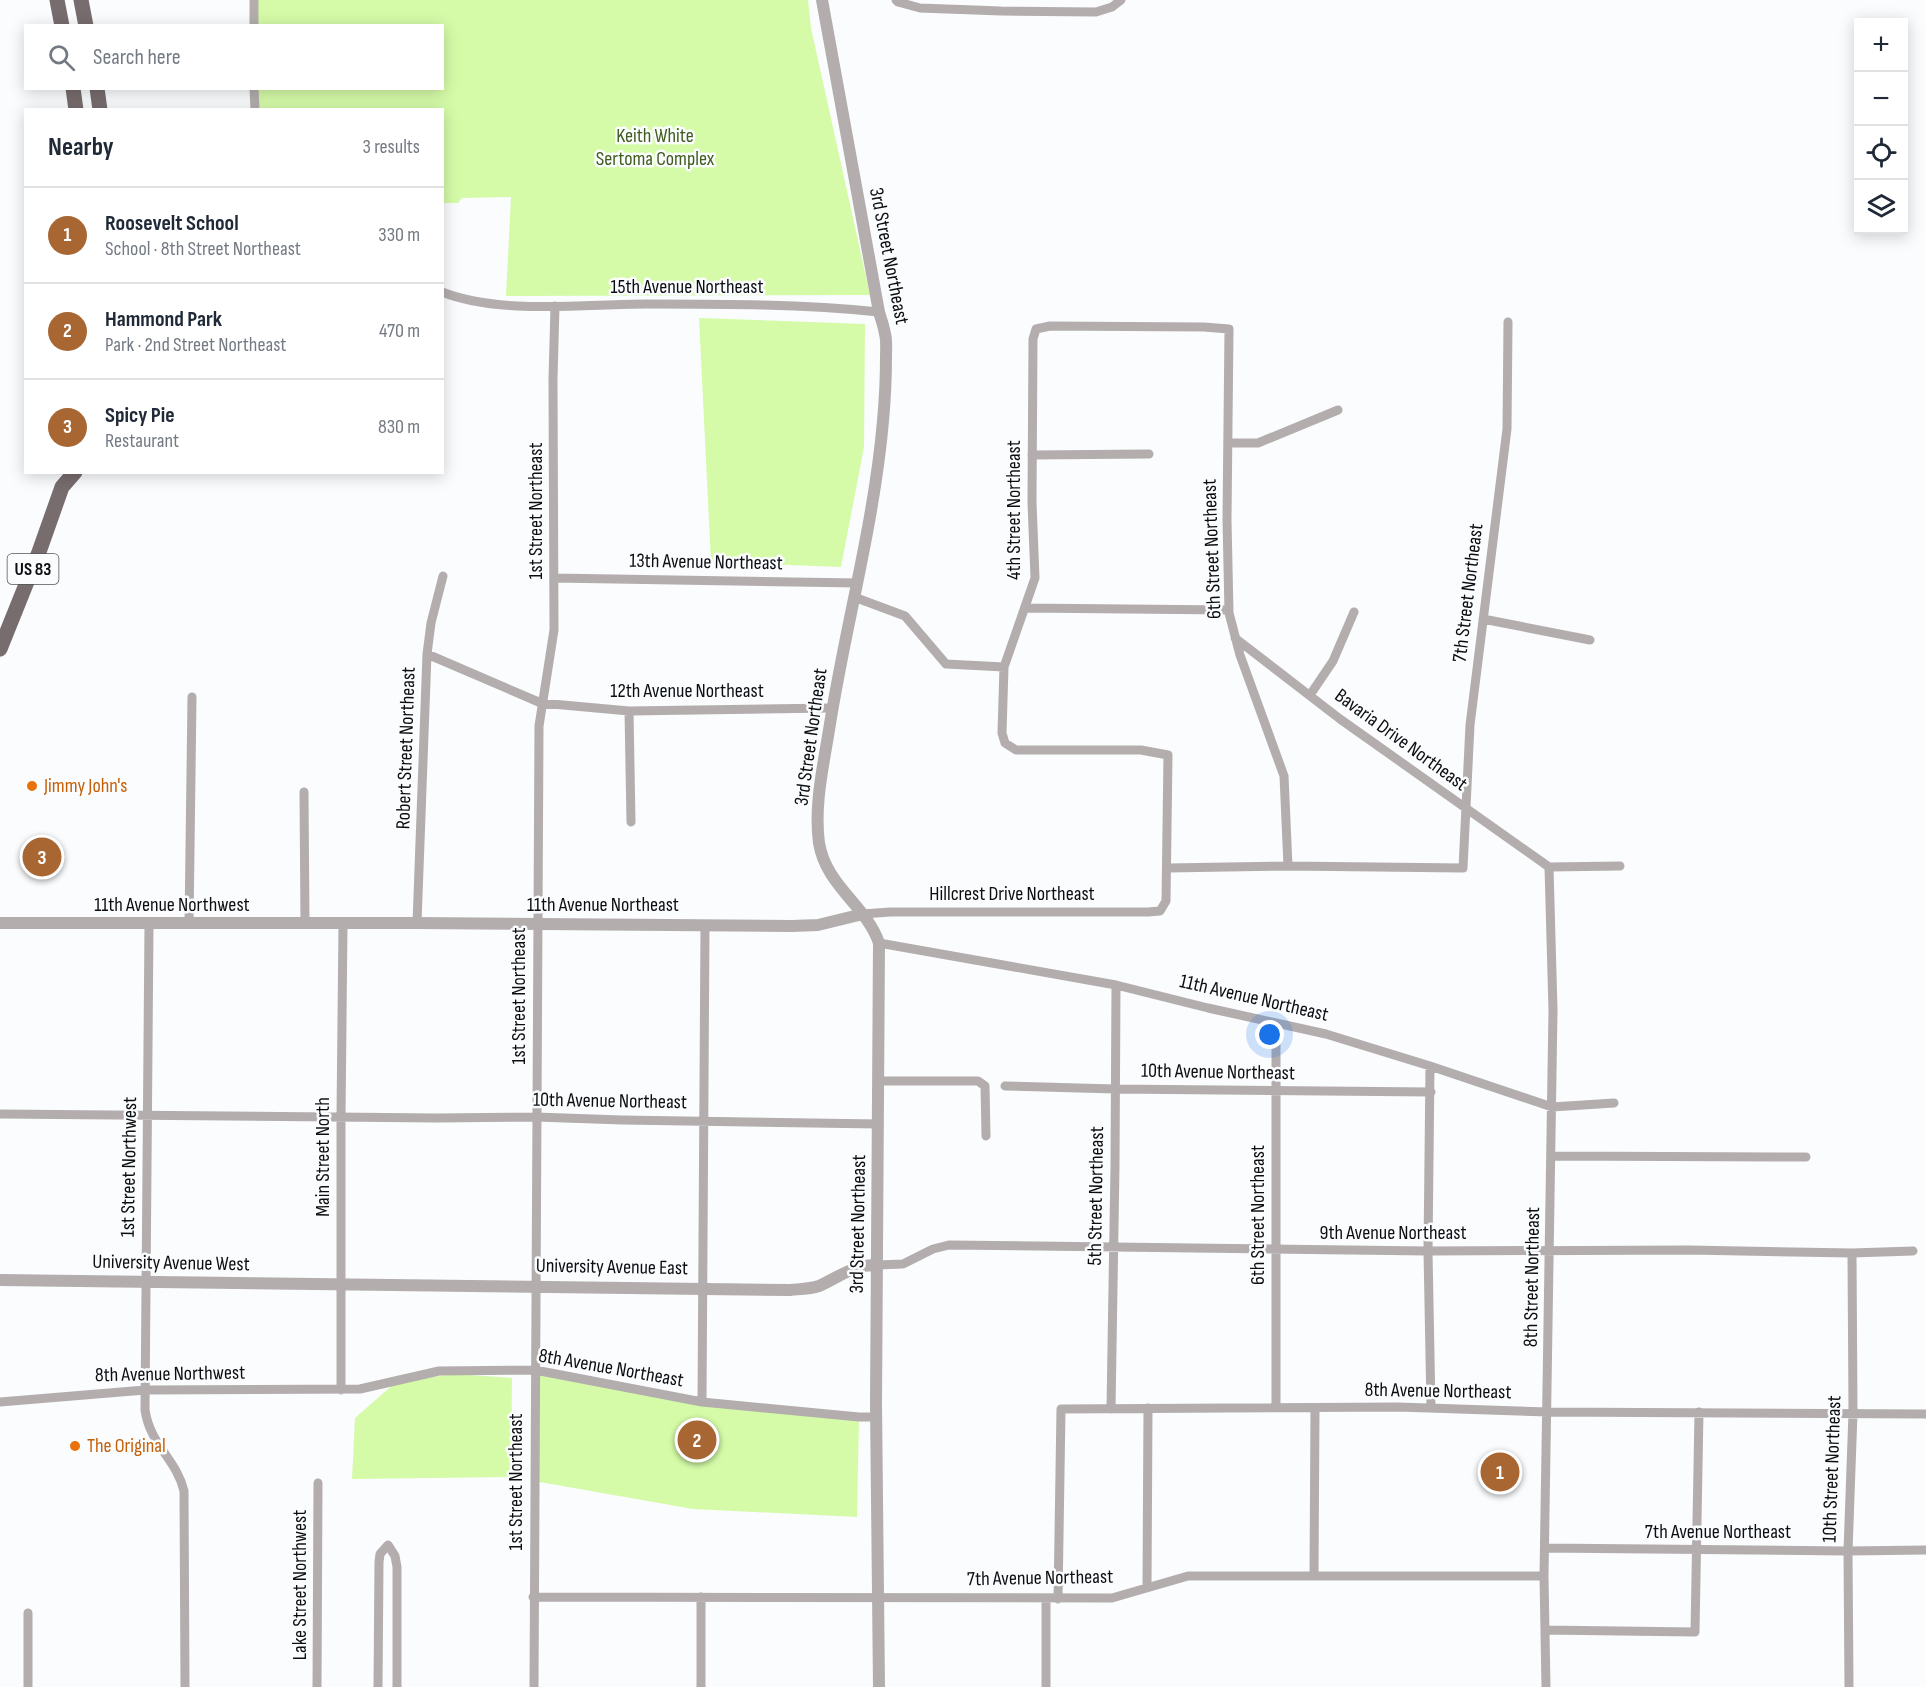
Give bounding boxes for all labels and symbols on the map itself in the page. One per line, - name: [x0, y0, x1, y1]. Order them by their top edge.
- park label: Keith White Sertoma Complex: [596, 124, 715, 171]
- street label: 3rd Street Northeast: [864, 186, 914, 326]
- street label: 15th Avenue Northeast: [610, 275, 764, 299]
- street label: 4th Street Northeast: [1002, 440, 1026, 580]
- street label: 1st Street Northeast: [524, 443, 548, 580]
- street label: 6th Street Northeast: [1198, 479, 1226, 619]
- street label: 7th Street Northeast: [1448, 522, 1488, 664]
- street label: 13th Avenue Northeast: [629, 549, 783, 575]
- road number: US 83: [8, 554, 58, 584]
- street label: Robert Street Northeast: [391, 666, 421, 830]
- street label: 3rd Street Northeast: [789, 667, 833, 807]
- street label: 12th Avenue Northeast: [610, 679, 764, 703]
- street label: Bavaria Drive Northeast: [1330, 684, 1472, 796]
- place label: Jimmy John's: [43, 774, 127, 798]
- marker: Jimmy John's: [25, 779, 39, 793]
- pin: 3: [22, 834, 62, 880]
- street label: Hillcrest Drive Northeast: [929, 882, 1095, 906]
- street label: 11th Avenue Northwest: [94, 893, 250, 917]
- street label: 11th Avenue Northeast: [527, 893, 679, 917]
- street label: 1st Street Northeast: [507, 928, 531, 1065]
- street label: 11th Avenue Northeast: [1177, 969, 1331, 1027]
- your location: [1255, 1020, 1284, 1049]
- street label: 10th Avenue Northeast: [1141, 1059, 1295, 1085]
- street label: 10th Avenue Northeast: [533, 1088, 687, 1114]
- street label: 1st Street Northwest: [116, 1097, 142, 1237]
- street label: Main Street North: [311, 1097, 335, 1217]
- street label: 5th Street Northeast: [1083, 1126, 1109, 1266]
- street label: 6th Street Northeast: [1246, 1145, 1270, 1285]
- street label: 3rd Street Northeast: [845, 1154, 871, 1294]
- street label: 8th Street Northeast: [1519, 1207, 1545, 1347]
- street label: 9th Avenue Northeast: [1319, 1221, 1467, 1245]
- street label: University Avenue West: [92, 1250, 250, 1276]
- street label: University Avenue East: [536, 1254, 688, 1280]
- street label: 8th Avenue Northeast: [537, 1343, 685, 1393]
- street label: 8th Avenue Northwest: [95, 1361, 245, 1387]
- street label: 8th Avenue Northeast: [1364, 1378, 1512, 1404]
- street label: 10th Street Northeast: [1817, 1395, 1847, 1543]
- street label: 1st Street Northeast: [504, 1414, 528, 1551]
- pin: 2: [678, 1418, 716, 1462]
- place label: The Original: [87, 1434, 166, 1458]
- marker: The Original: [68, 1439, 82, 1453]
- pin: 1: [1480, 1450, 1520, 1494]
- street label: Lake Street Northwest: [288, 1510, 312, 1660]
- street label: 7th Avenue Northeast: [1645, 1520, 1791, 1544]
- street label: 7th Avenue Northeast: [967, 1565, 1113, 1591]

